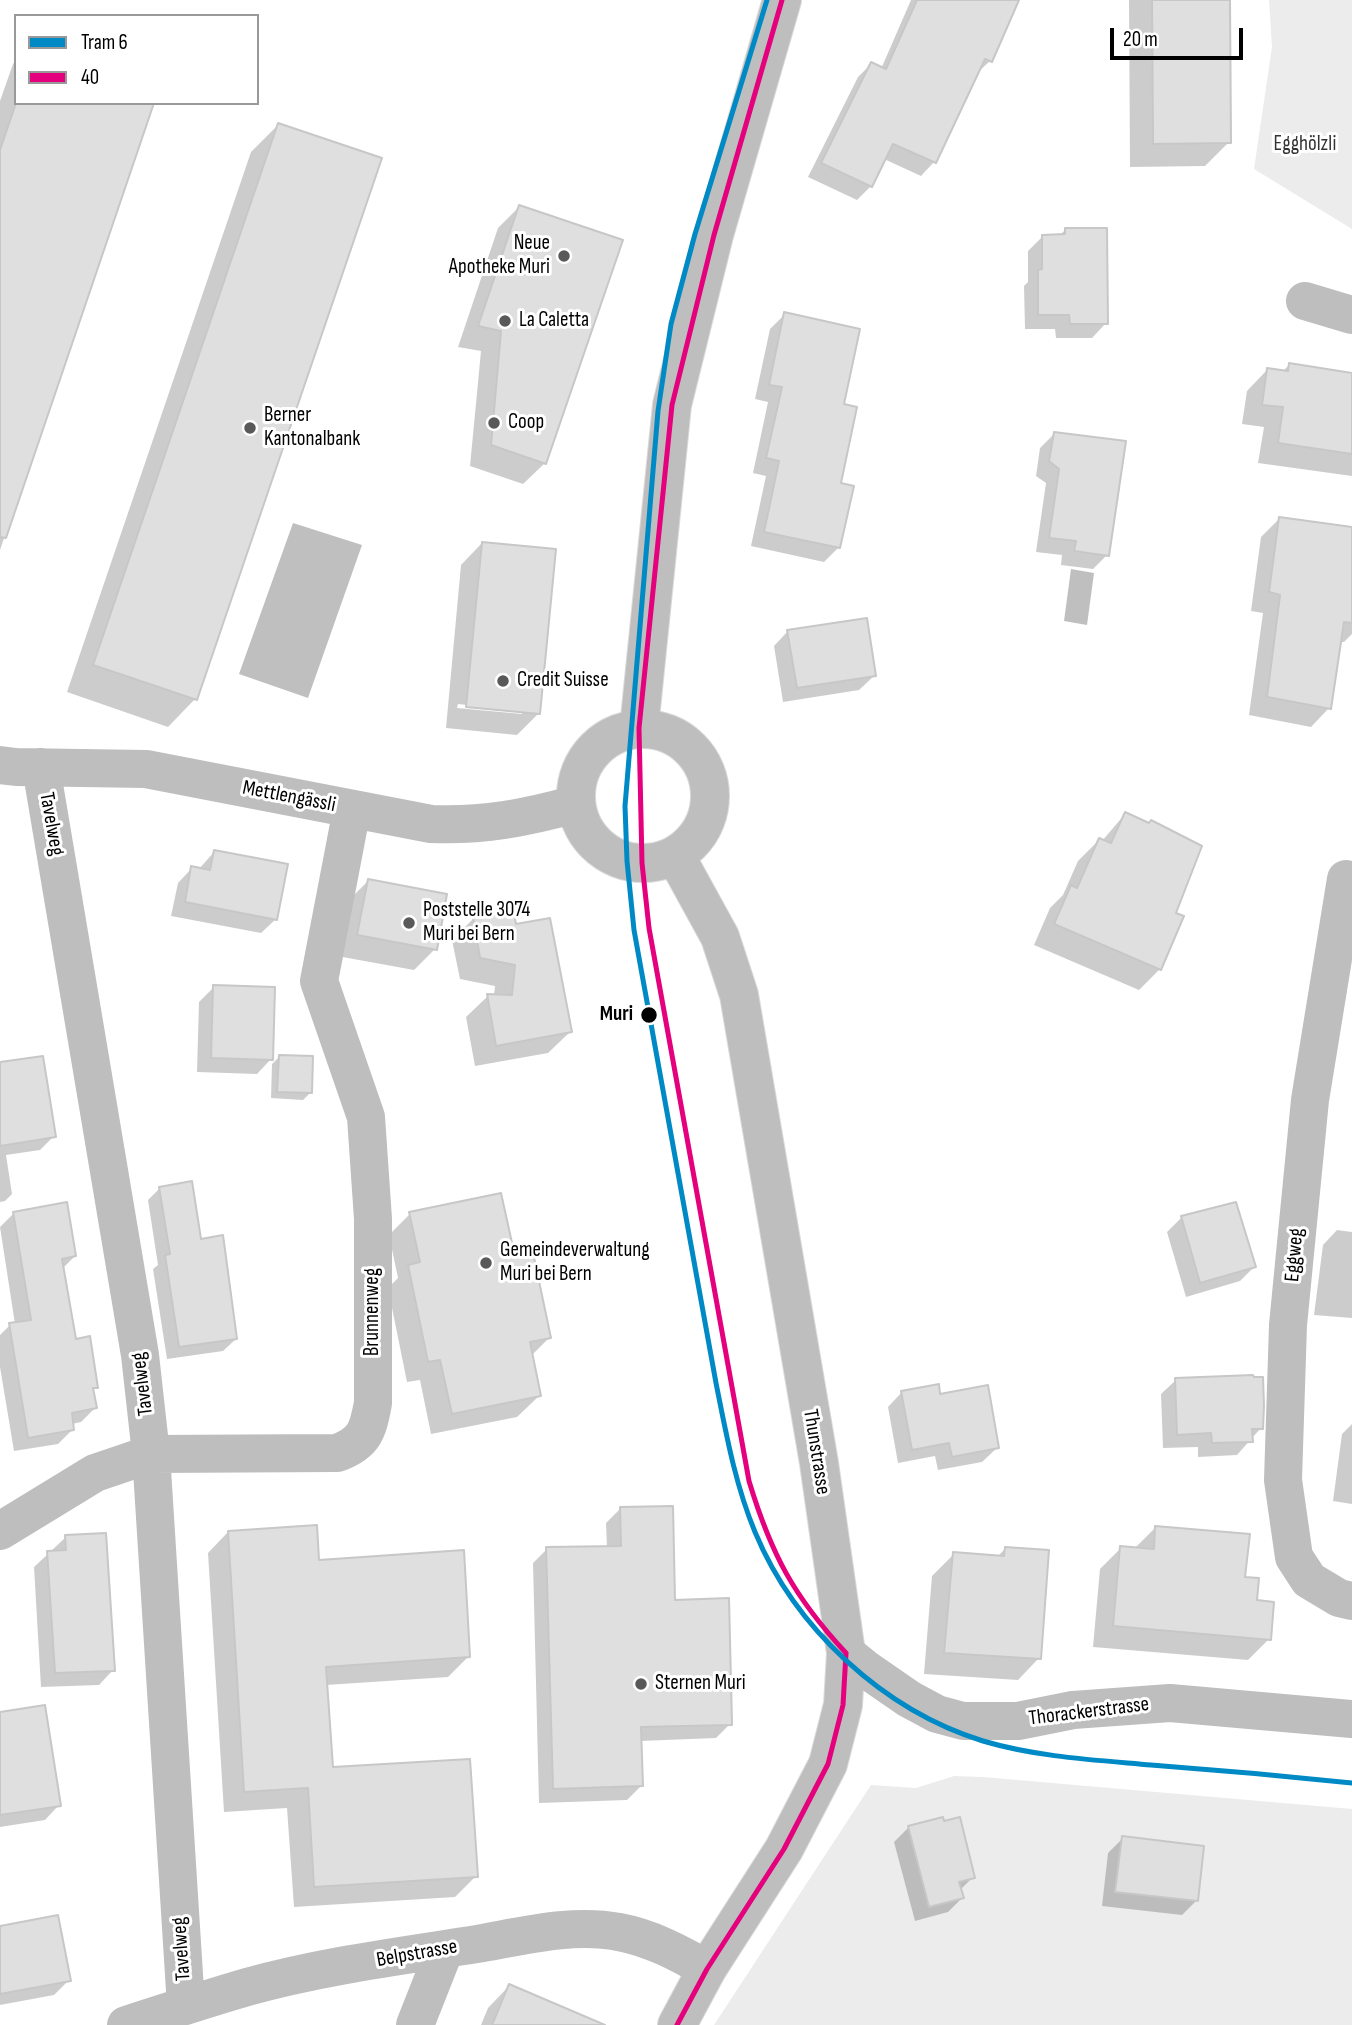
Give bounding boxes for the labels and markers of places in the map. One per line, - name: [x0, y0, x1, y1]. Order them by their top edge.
- place label: Neue Apotheke Muri: [449, 231, 550, 281]
- marker: Neue Apotheke Muri: [556, 248, 572, 264]
- place label: La Caletta: [519, 308, 589, 334]
- marker: La Caletta: [497, 313, 513, 329]
- place label: Berner Kantonalbank: [264, 403, 360, 453]
- place label: Coop: [508, 410, 544, 436]
- marker: Coop: [486, 415, 502, 431]
- marker: Berner Kantonalbank: [242, 420, 258, 436]
- place label: Credit Suisse: [517, 668, 609, 694]
- marker: Credit Suisse: [495, 673, 511, 689]
- place label: Poststelle 3074 Muri bei Bern: [423, 898, 530, 948]
- marker: Poststelle 3074 Muri bei Bern: [401, 915, 417, 931]
- place label: Muri: [600, 1002, 633, 1028]
- marker: Muri: [639, 1005, 659, 1025]
- place label: Gemeindeverwaltung Muri bei Bern: [500, 1238, 650, 1288]
- marker: Gemeindeverwaltung Muri bei Bern: [478, 1255, 494, 1271]
- place label: Sternen Muri: [655, 1671, 746, 1697]
- marker: Sternen Muri: [633, 1676, 649, 1692]

